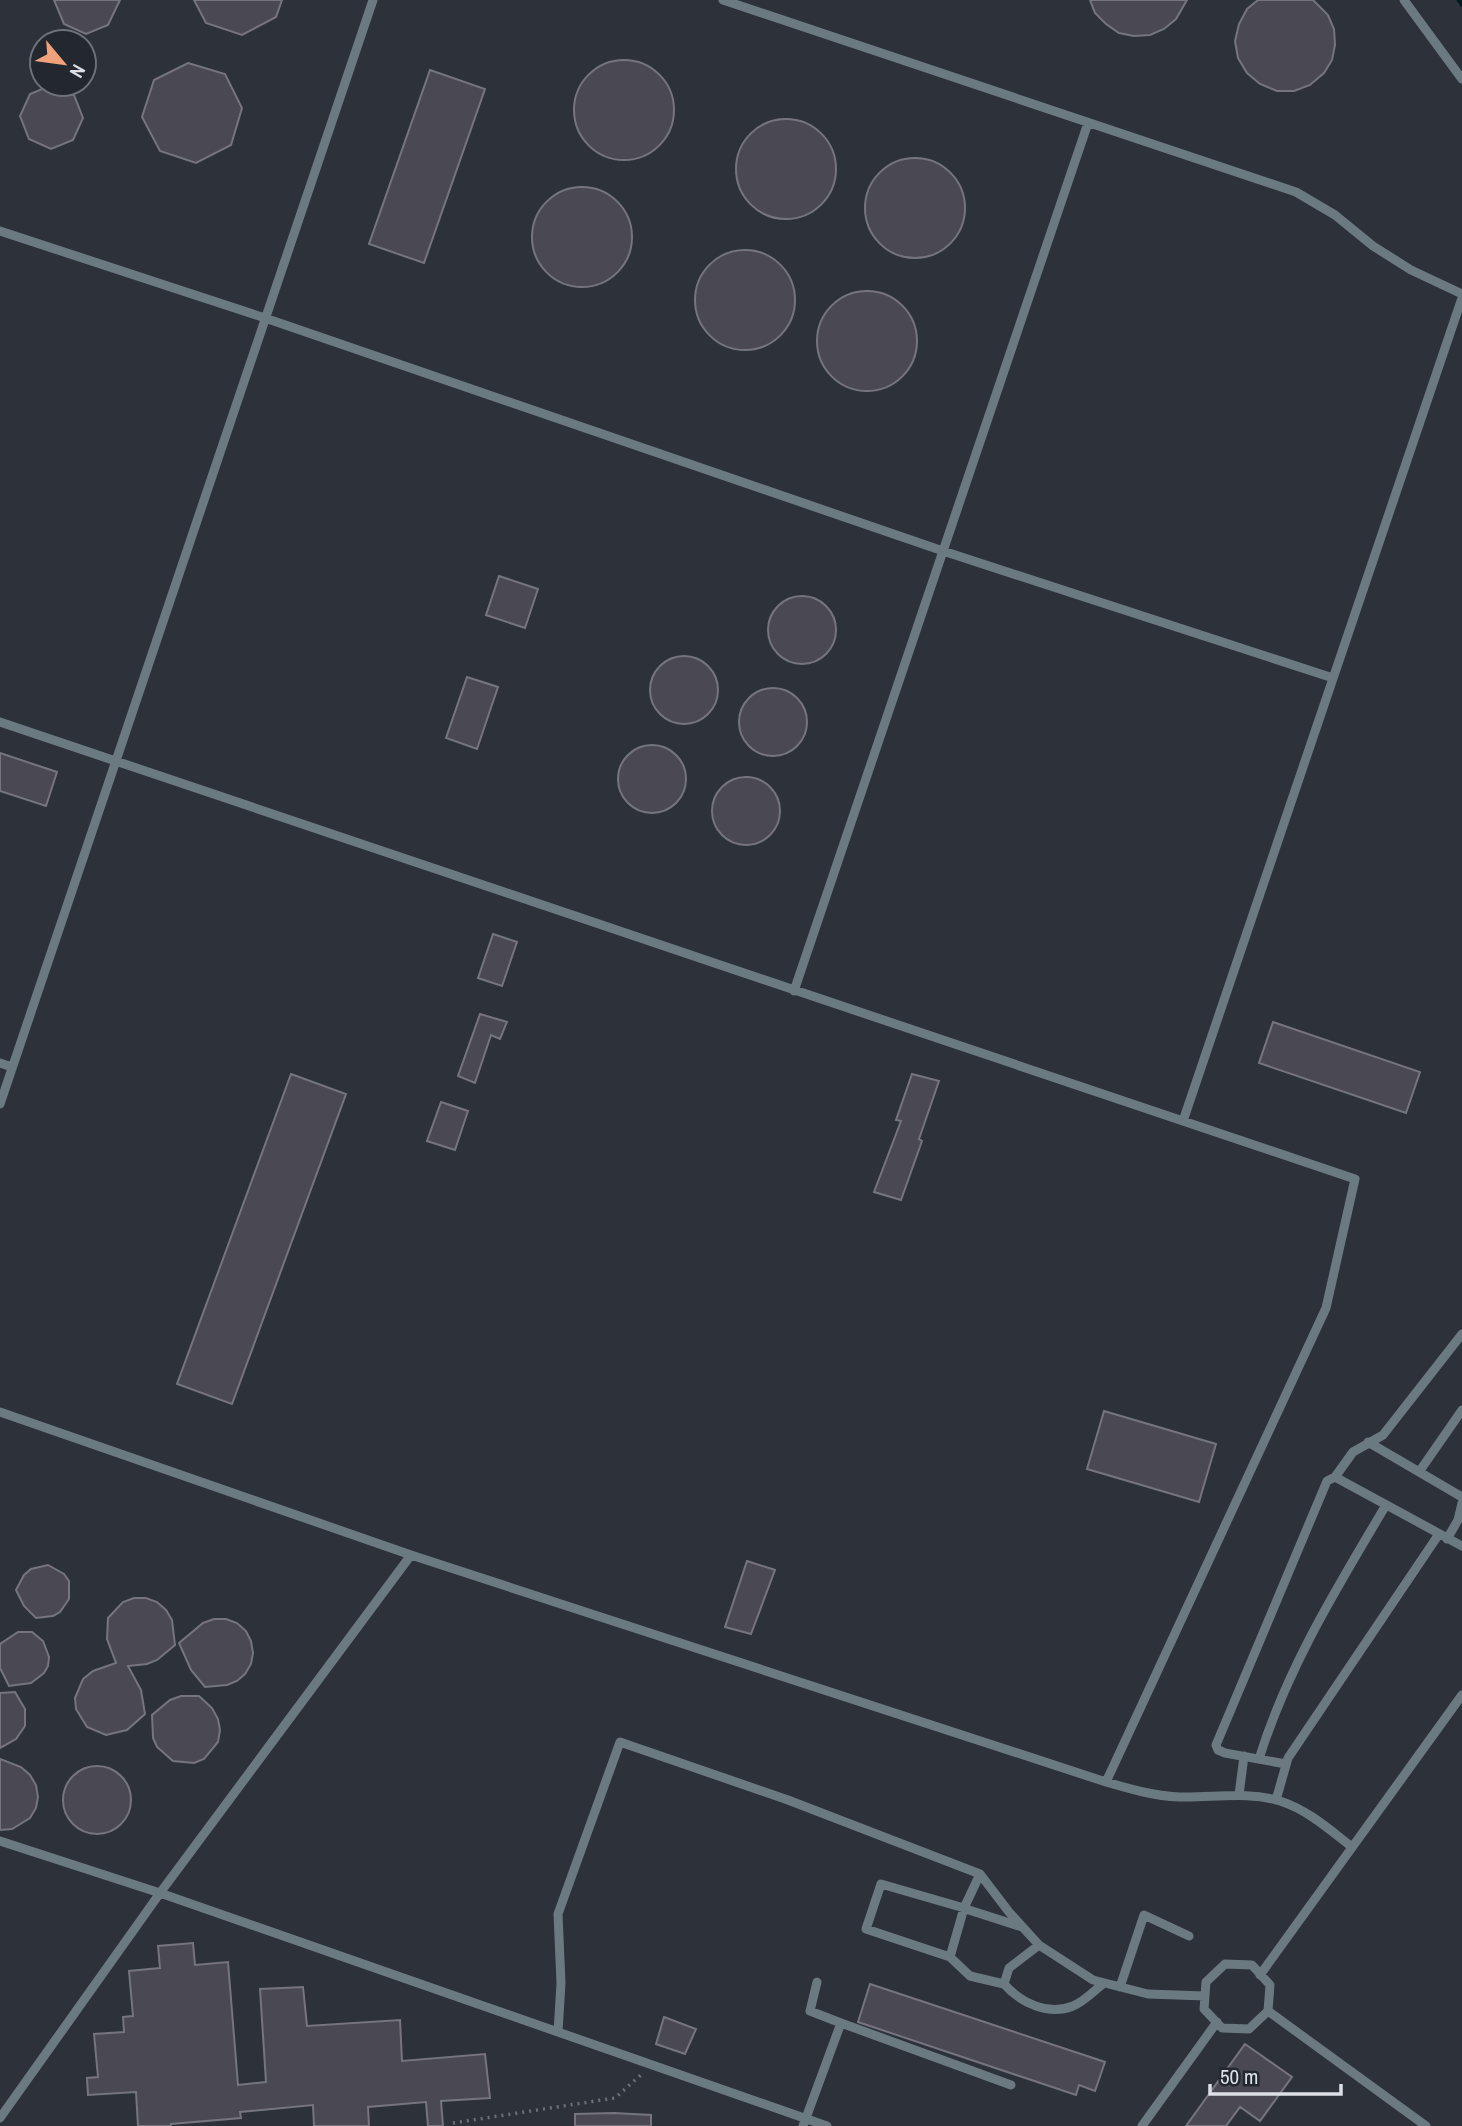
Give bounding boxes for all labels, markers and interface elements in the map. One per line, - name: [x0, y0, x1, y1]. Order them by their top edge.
- north arrow: [28, 28, 98, 98]
- text: N: [64, 60, 92, 82]
- scale bar: [1210, 2052, 1341, 2096]
- text: 50 m: [1220, 2062, 1258, 2091]

